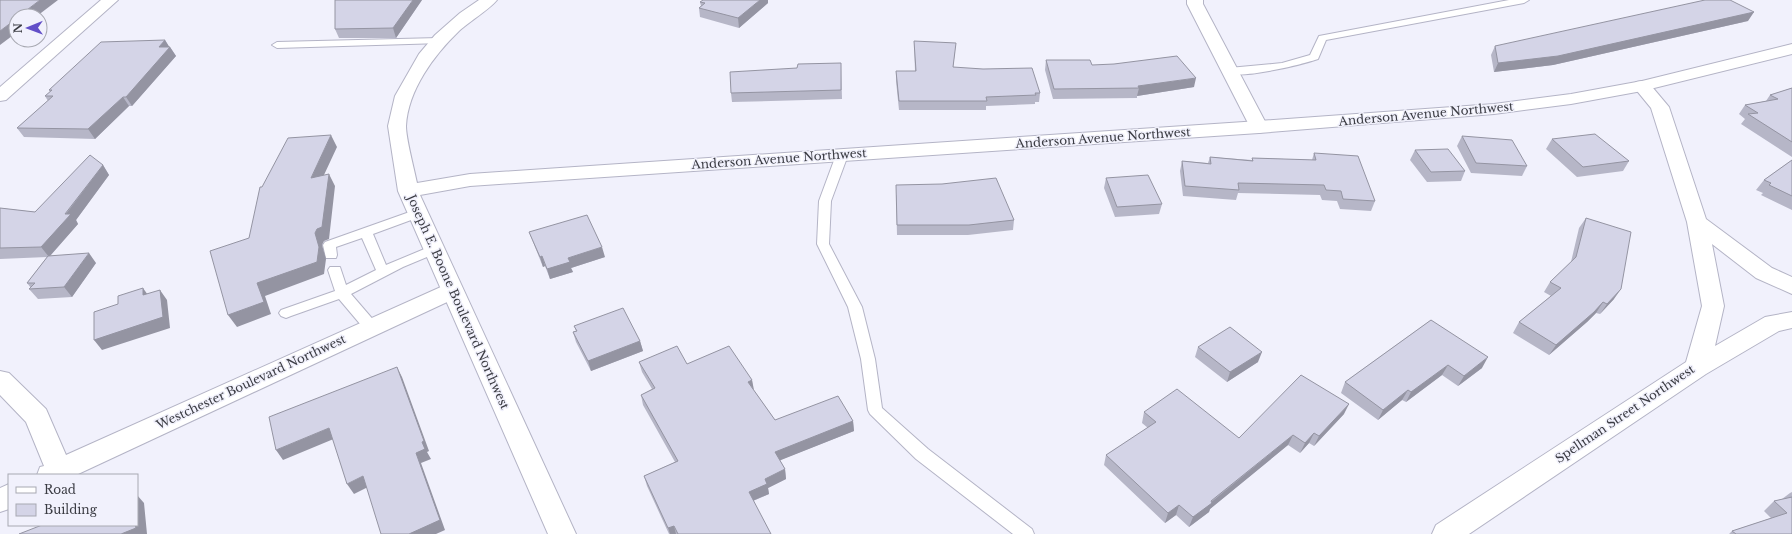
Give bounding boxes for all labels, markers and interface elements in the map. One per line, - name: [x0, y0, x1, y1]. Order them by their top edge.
- north arrow: [8, 8, 48, 48]
- text: N: [11, 22, 25, 33]
- street label: Anderson Avenue Northwest: [1337, 98, 1514, 129]
- street label: Anderson Avenue Northwest: [1014, 124, 1191, 151]
- street label: Anderson Avenue Northwest: [690, 145, 867, 172]
- street label: Joseph E. Boone Boulevard Northwest: [403, 190, 513, 412]
- street label: Westchester Boulevard Northwest: [153, 331, 348, 433]
- street label: Spellman Street Northwest: [1552, 361, 1698, 466]
- legend: [8, 474, 138, 526]
- text: Road: [44, 482, 76, 497]
- text: Building: [44, 502, 98, 517]

